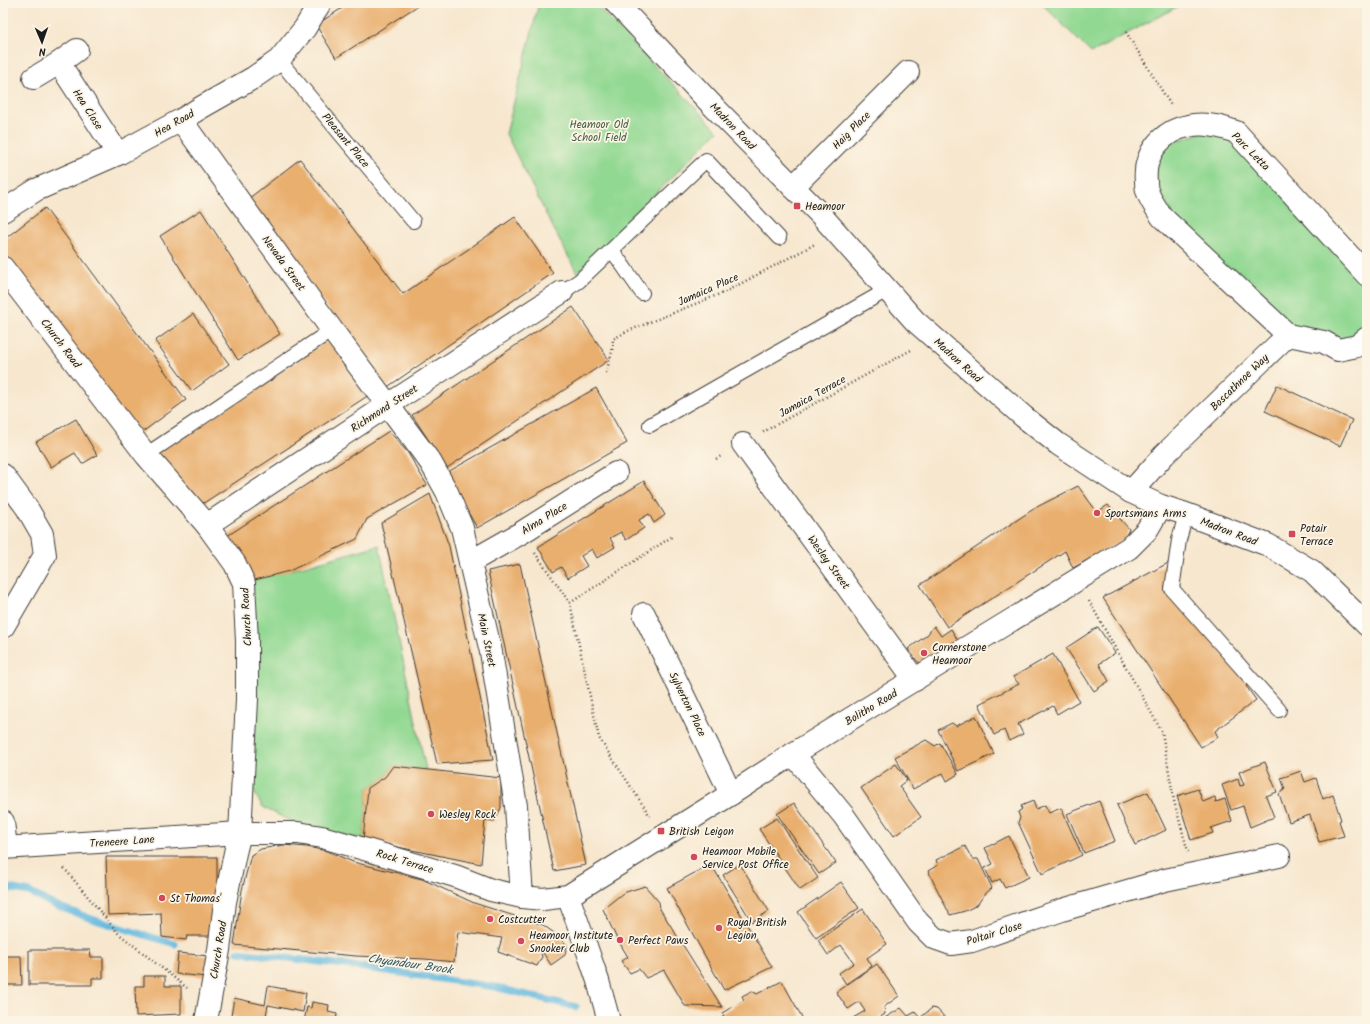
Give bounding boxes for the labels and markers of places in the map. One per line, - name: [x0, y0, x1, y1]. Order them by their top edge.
- place label: Heamoor: [805, 198, 846, 216]
- marker: Heamoor: [792, 201, 802, 211]
- place label: Sportsmans Arms: [1105, 505, 1187, 523]
- marker: Sportsmans Arms: [1092, 508, 1102, 518]
- place label: Potair Terrace: [1300, 520, 1333, 551]
- marker: Potair Terrace: [1287, 529, 1297, 539]
- place label: Cornerstone Heamoor: [932, 639, 986, 670]
- marker: Cornerstone Heamoor: [919, 648, 929, 658]
- place label: Wesley Rock: [439, 806, 497, 824]
- marker: Wesley Rock: [426, 809, 436, 819]
- place label: British Leigon: [669, 823, 734, 841]
- marker: British Leigon: [656, 826, 666, 836]
- place label: Heamoor Mobile Service Post Office: [702, 843, 789, 874]
- marker: Heamoor Mobile Service Post Office: [689, 852, 699, 862]
- place label: St Thomas': [170, 890, 222, 908]
- marker: St Thomas': [157, 893, 167, 903]
- place label: Costcutter: [498, 911, 547, 929]
- marker: Costcutter: [485, 914, 495, 924]
- place label: Royal British Legion: [727, 914, 787, 945]
- marker: Royal British Legion: [714, 923, 724, 933]
- place label: Heamoor Institute Snooker Club: [529, 927, 613, 958]
- place label: Perfect Paws: [628, 932, 689, 950]
- marker: Perfect Paws: [615, 935, 625, 945]
- marker: Heamoor Institute Snooker Club: [516, 936, 526, 946]

